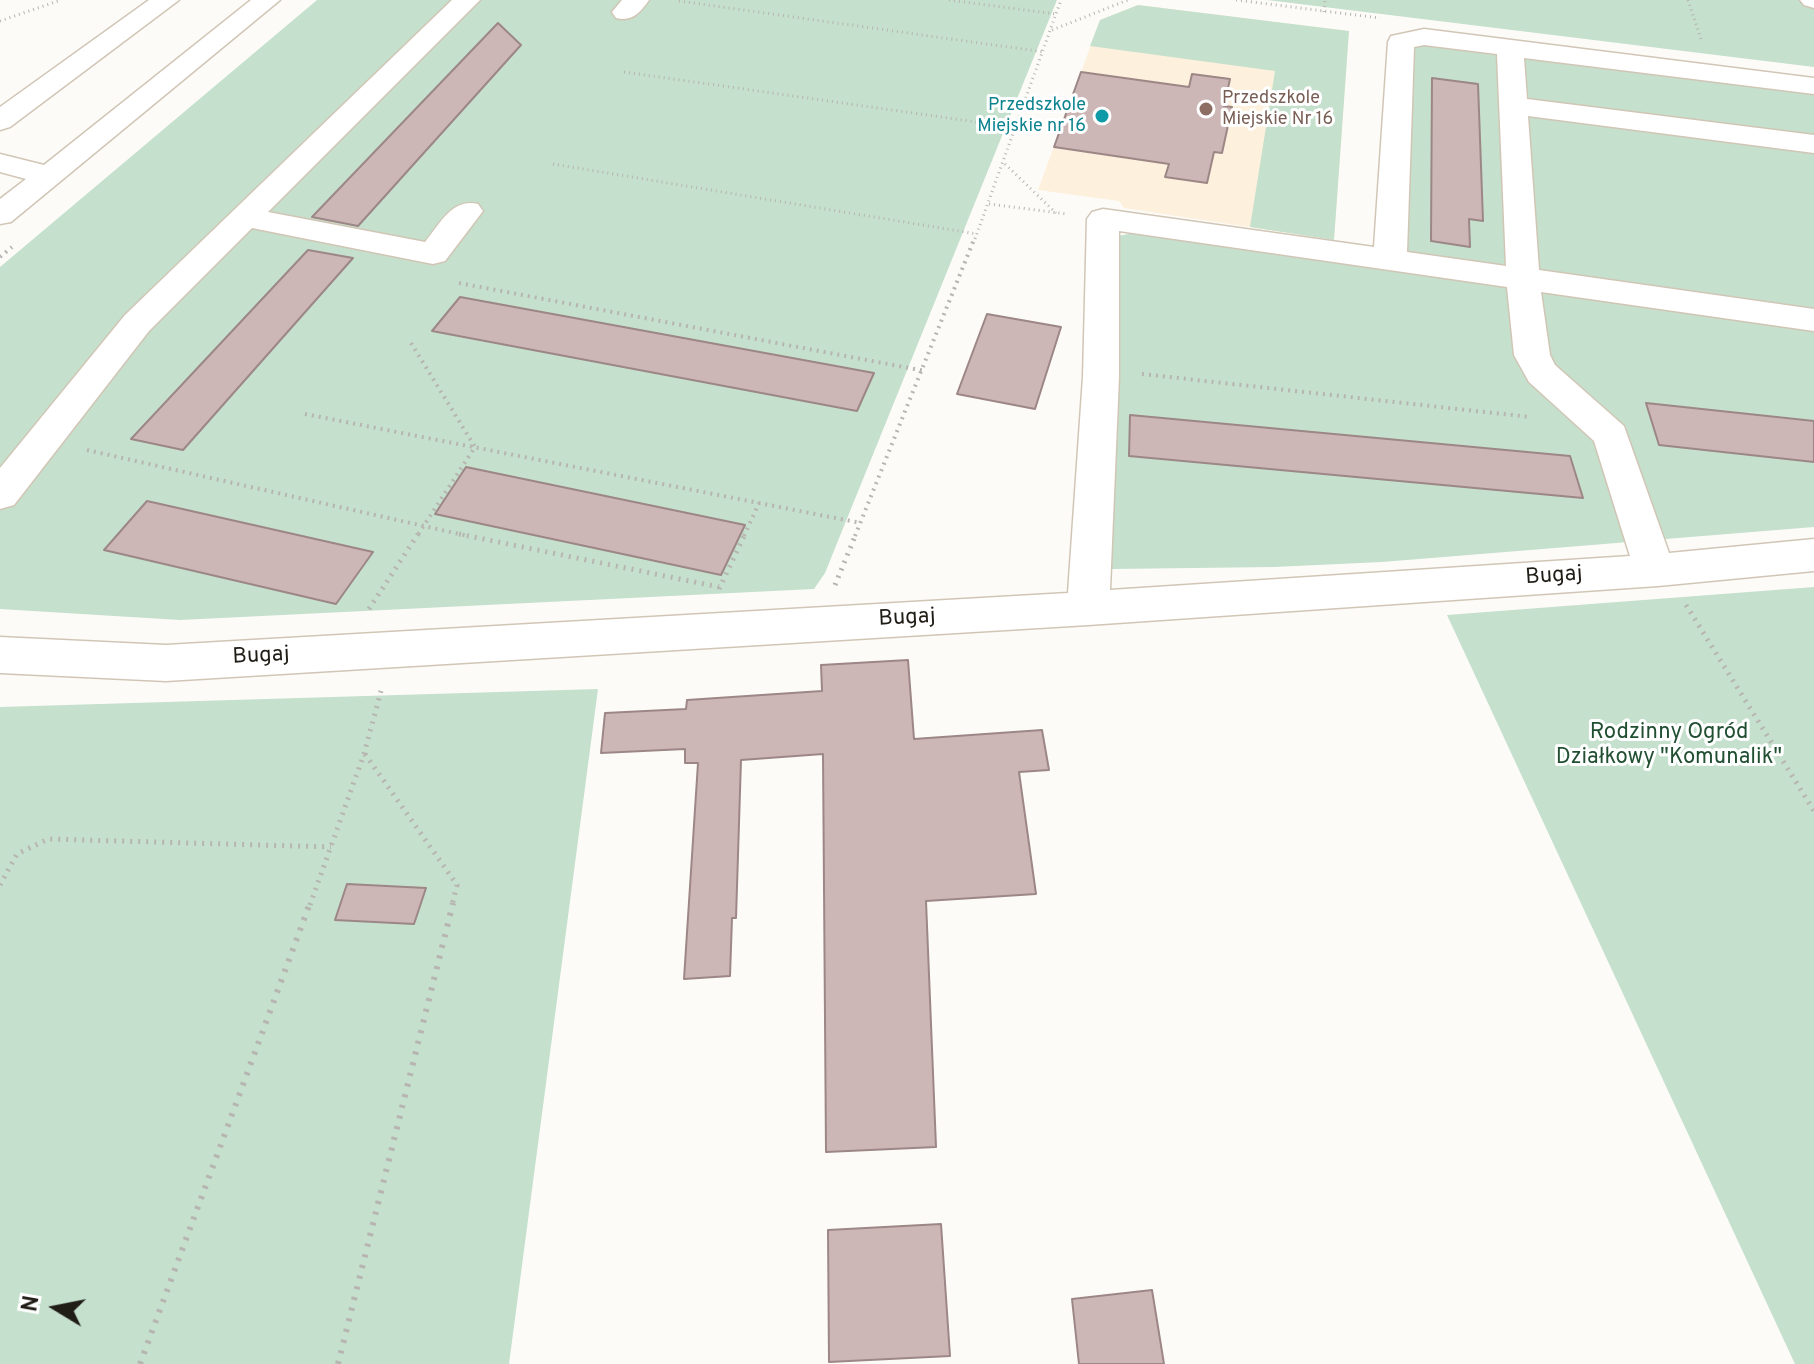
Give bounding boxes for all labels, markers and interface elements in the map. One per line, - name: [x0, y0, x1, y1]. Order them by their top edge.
- place label: Przedszkole Miejskie Nr 16: [1222, 88, 1333, 130]
- place label: Przedszkole Miejskie nr 16: [977, 95, 1086, 138]
- marker: Przedszkole Miejskie Nr 16: [1197, 100, 1215, 118]
- marker: Przedszkole Miejskie nr 16: [1093, 107, 1111, 125]
- street label: Bugaj: [1525, 562, 1583, 592]
- street label: Bugaj: [878, 604, 936, 634]
- street label: Bugaj: [232, 642, 290, 672]
- park label: Rodzinny Ogród Działkowy "Komunalik": [1556, 721, 1782, 772]
- north arrow: [16, 1268, 96, 1348]
- text: N: [17, 1294, 47, 1314]

